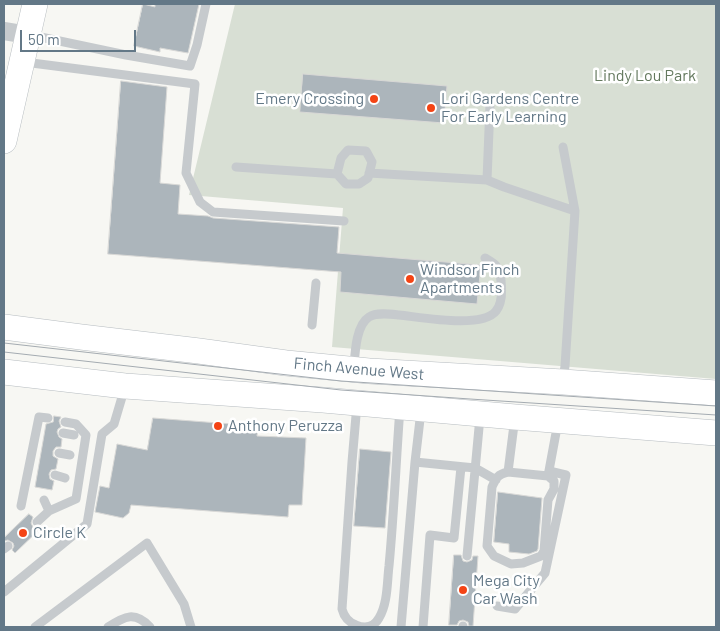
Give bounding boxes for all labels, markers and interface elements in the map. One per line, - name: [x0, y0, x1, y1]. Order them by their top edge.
- scale bar: [22, 20, 139, 52]
- text: 50 m: [28, 30, 60, 48]
- park label: Lindy Lou Park: [594, 66, 696, 86]
- place label: Emery Crossing: [255, 89, 364, 109]
- place label: Lori Gardens Centre For Early Learning: [441, 89, 579, 127]
- marker: Emery Crossing: [368, 93, 380, 105]
- marker: Lori Gardens Centre For Early Learning: [425, 102, 437, 114]
- place label: Windsor Finch Apartments: [420, 260, 519, 298]
- marker: Windsor Finch Apartments: [404, 273, 416, 285]
- street label: Finch Avenue West: [293, 354, 425, 384]
- place label: Anthony Peruzza: [228, 416, 343, 436]
- marker: Anthony Peruzza: [212, 420, 224, 432]
- place label: Circle K: [33, 523, 86, 543]
- marker: Circle K: [17, 527, 29, 539]
- place label: Mega City Car Wash: [473, 571, 540, 609]
- marker: Mega City Car Wash: [457, 584, 469, 596]

